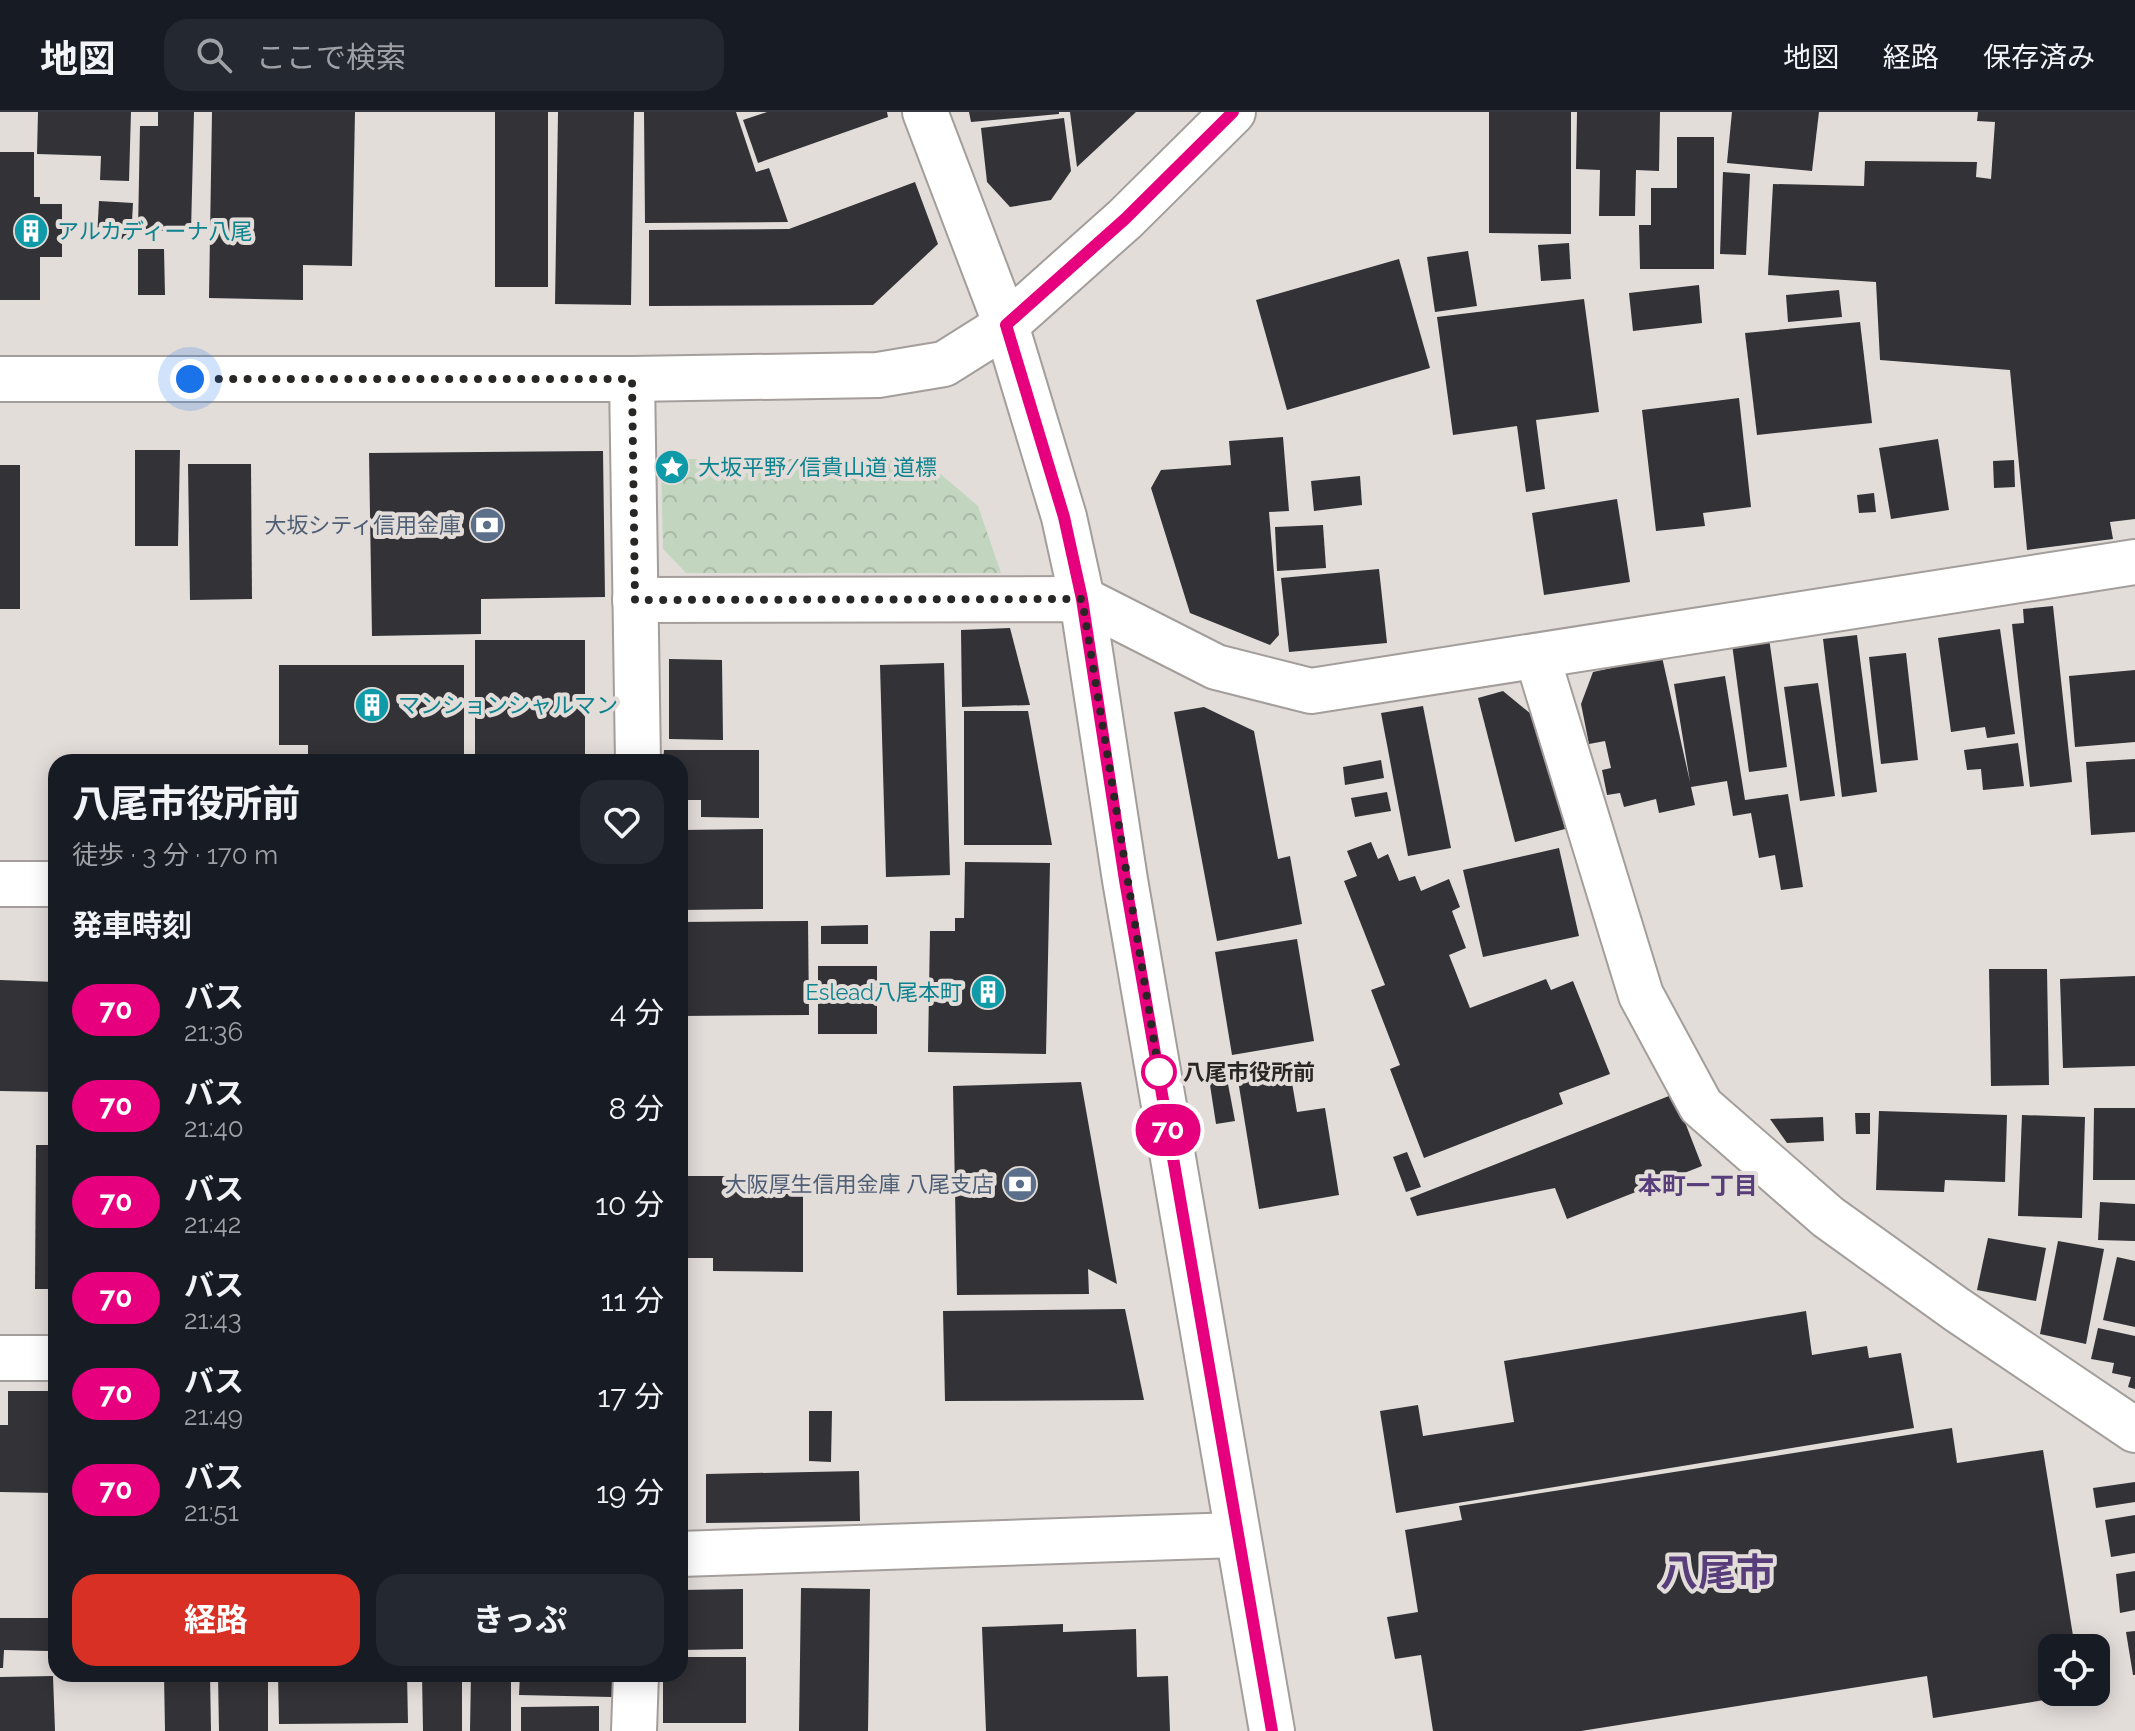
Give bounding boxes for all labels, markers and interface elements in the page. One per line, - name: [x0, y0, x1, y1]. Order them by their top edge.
- search box: [164, 19, 724, 91]
- icon: search: [192, 33, 236, 77]
- text: 地図: [40, 36, 116, 81]
- text: ここで検索: [256, 40, 406, 75]
- text: 地図: [1783, 41, 1839, 74]
- text: 経路: [1883, 41, 1939, 74]
- text: 保存済み: [1983, 41, 2095, 74]
- building icon: アルカディーナ八尾: [12, 212, 50, 250]
- place label: アルカディーナ八尾: [57, 218, 253, 244]
- your location: [170, 359, 210, 399]
- place icon: 大坂平野/信貴山道 道標: [653, 448, 691, 486]
- place label: 大坂平野/信貴山道 道標: [698, 454, 937, 480]
- bank icon: 大坂シティ信用金庫: [468, 506, 506, 544]
- place label: 大坂シティ信用金庫: [264, 512, 461, 538]
- building icon: マンションシャルマン: [353, 686, 391, 724]
- place label: マンションシャルマン: [398, 692, 618, 718]
- button: heart: [580, 780, 664, 864]
- text: 八尾市役所前: [72, 781, 300, 826]
- text: 徒歩 · 3 分 · 170 m: [72, 840, 278, 870]
- text: 発車時刻: [72, 908, 192, 943]
- building icon: Eslead八尾本町: [969, 973, 1007, 1011]
- place label: Eslead八尾本町: [805, 979, 962, 1005]
- text: バス: [184, 980, 244, 1015]
- text: 70: [100, 993, 132, 1026]
- text: 4 分: [610, 995, 664, 1030]
- text: 21:36: [184, 1017, 243, 1047]
- marker: 八尾市役所前: [1142, 1055, 1176, 1089]
- place label: 八尾市役所前: [1183, 1059, 1315, 1085]
- text: バス: [184, 1076, 244, 1111]
- text: 70: [100, 1089, 132, 1122]
- text: 8 分: [609, 1091, 664, 1126]
- line badge: 70: [1132, 1104, 1204, 1156]
- text: 21:40: [184, 1113, 244, 1143]
- text: 70: [1152, 1113, 1184, 1146]
- bank icon: 大阪厚生信用金庫 八尾支店: [1001, 1165, 1039, 1203]
- place label: 大阪厚生信用金庫 八尾支店: [724, 1171, 994, 1197]
- district label: 本町一丁目: [1638, 1171, 1758, 1200]
- text: バス: [184, 1172, 244, 1207]
- text: 70: [100, 1185, 132, 1218]
- text: 10 分: [595, 1187, 664, 1222]
- text: 21:42: [184, 1209, 241, 1239]
- text: バス: [184, 1268, 244, 1303]
- text: 70: [100, 1281, 132, 1314]
- text: 11 分: [601, 1283, 664, 1318]
- text: 21:43: [184, 1305, 242, 1335]
- text: バス: [184, 1364, 244, 1399]
- text: 70: [100, 1377, 132, 1410]
- text: 17 分: [598, 1379, 664, 1414]
- text: 21:49: [184, 1401, 243, 1431]
- text: バス: [184, 1460, 244, 1495]
- text: 70: [100, 1473, 132, 1506]
- text: 19 分: [596, 1475, 664, 1510]
- text: 21:51: [184, 1497, 239, 1527]
- district label: 八尾市: [1660, 1550, 1774, 1595]
- button: 経路: [72, 1574, 360, 1666]
- button: きっぷ: [376, 1574, 664, 1666]
- map controls: [2038, 1634, 2110, 1706]
- button: locate: [2038, 1634, 2110, 1706]

